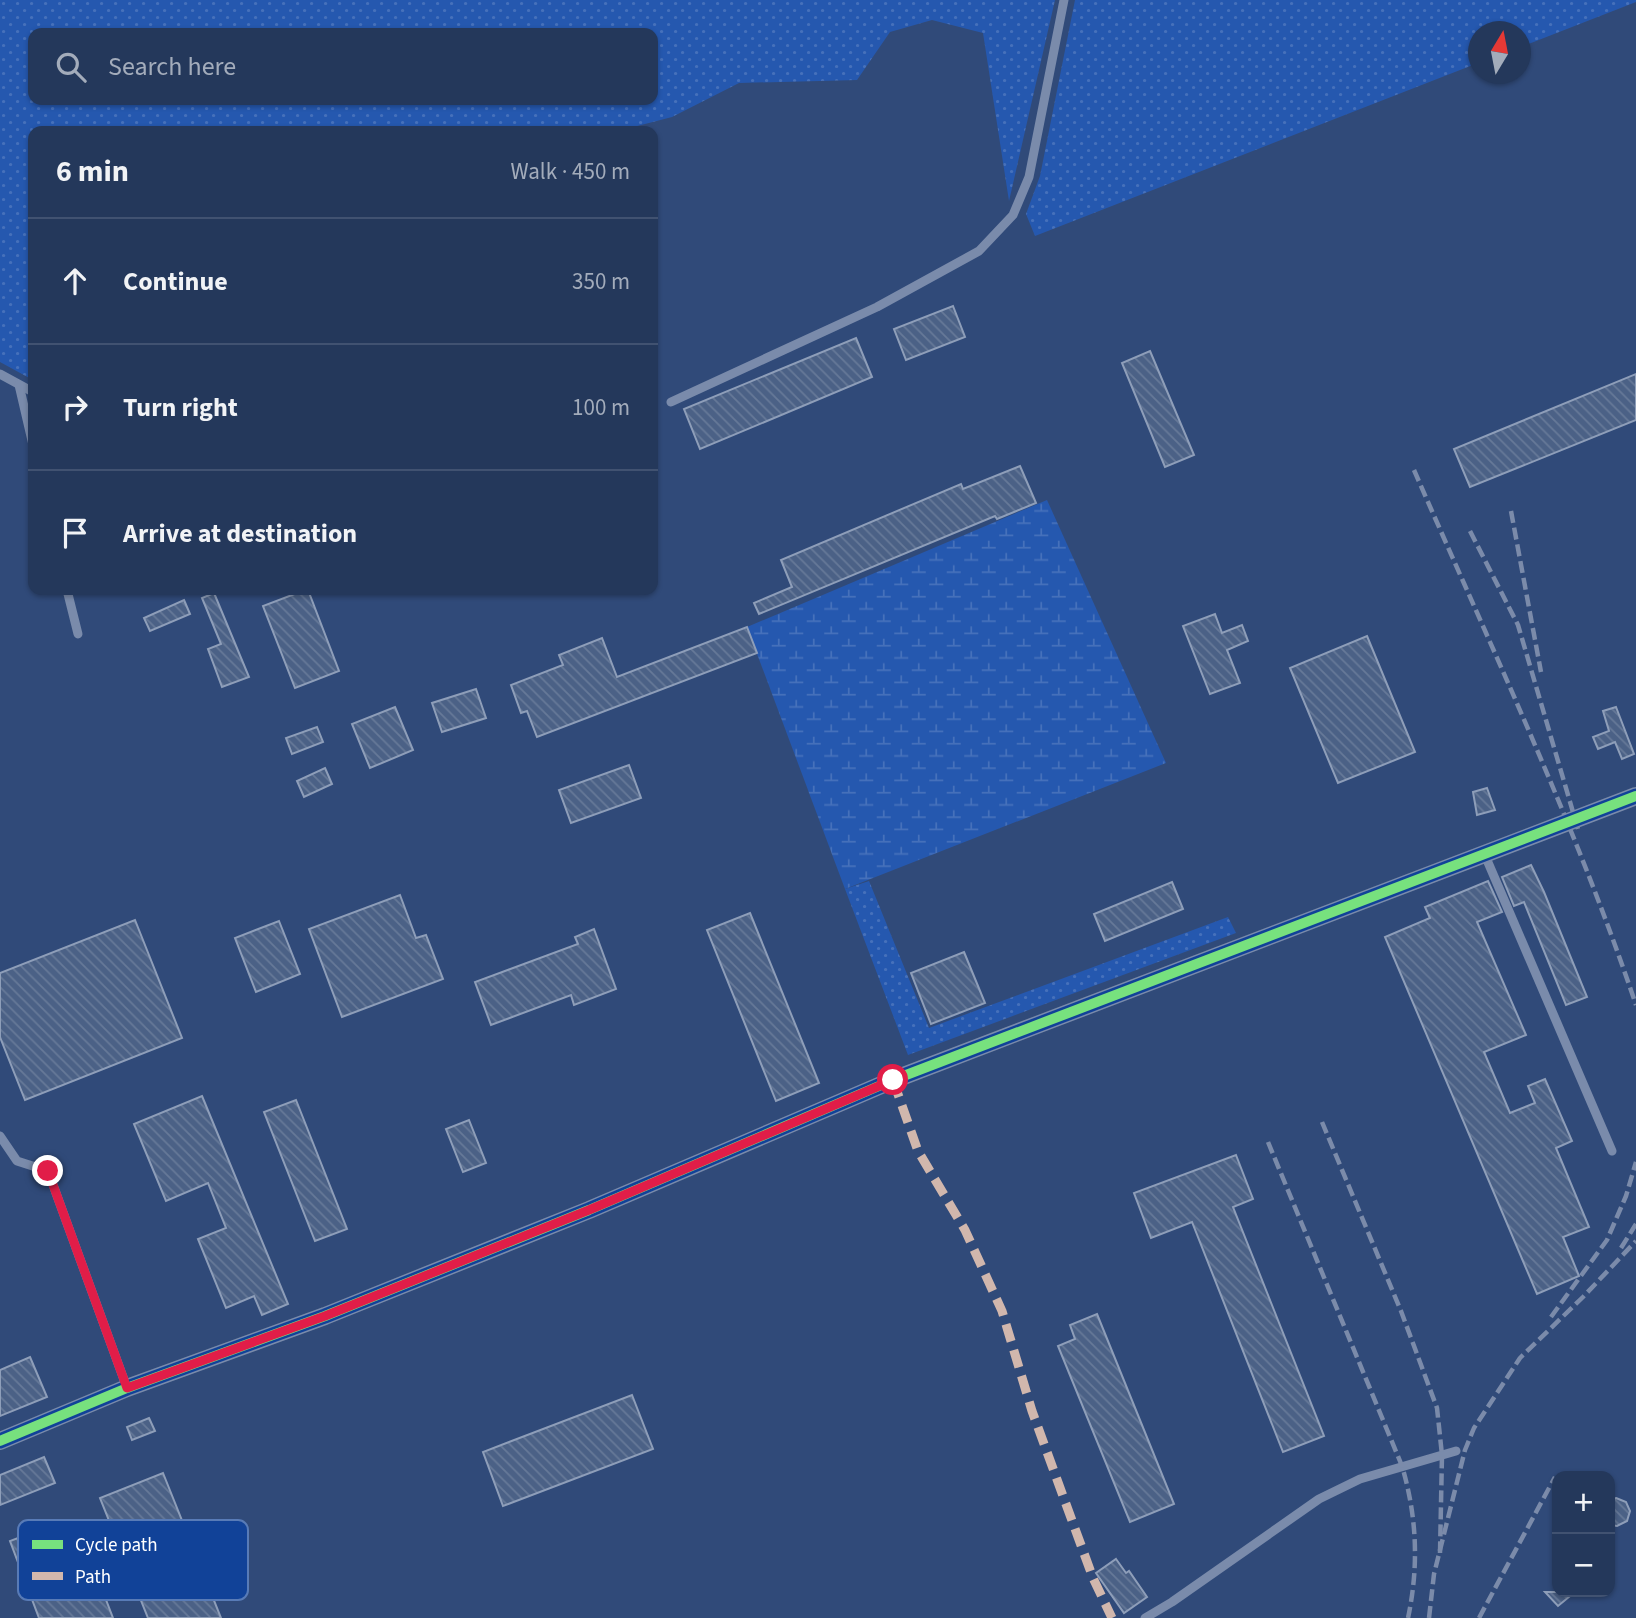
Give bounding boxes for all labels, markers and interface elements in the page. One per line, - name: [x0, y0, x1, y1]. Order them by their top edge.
- north arrow: [1468, 21, 1531, 84]
- search box: [28, 28, 658, 105]
- icon: search: [52, 48, 90, 86]
- text: Search here: [108, 48, 236, 85]
- text: 6 min: [56, 150, 129, 193]
- text: Walk · 450 m: [511, 155, 630, 188]
- icon: ahead: [56, 262, 94, 300]
- text: Continue: [123, 263, 228, 300]
- text: 350 m: [572, 265, 630, 298]
- icon: right: [56, 388, 94, 426]
- text: Turn right: [123, 389, 238, 426]
- text: 100 m: [572, 391, 630, 424]
- icon: arrive: [56, 514, 94, 552]
- text: Arrive at destination: [123, 515, 357, 552]
- route start: [877, 1064, 908, 1095]
- route end: [32, 1155, 63, 1186]
- map controls: [1552, 1471, 1615, 1597]
- button: +: [1552, 1471, 1615, 1534]
- legend: [18, 1520, 248, 1600]
- text: Cycle path: [75, 1532, 157, 1559]
- button: −: [1552, 1534, 1615, 1597]
- text: Path: [75, 1564, 111, 1591]

